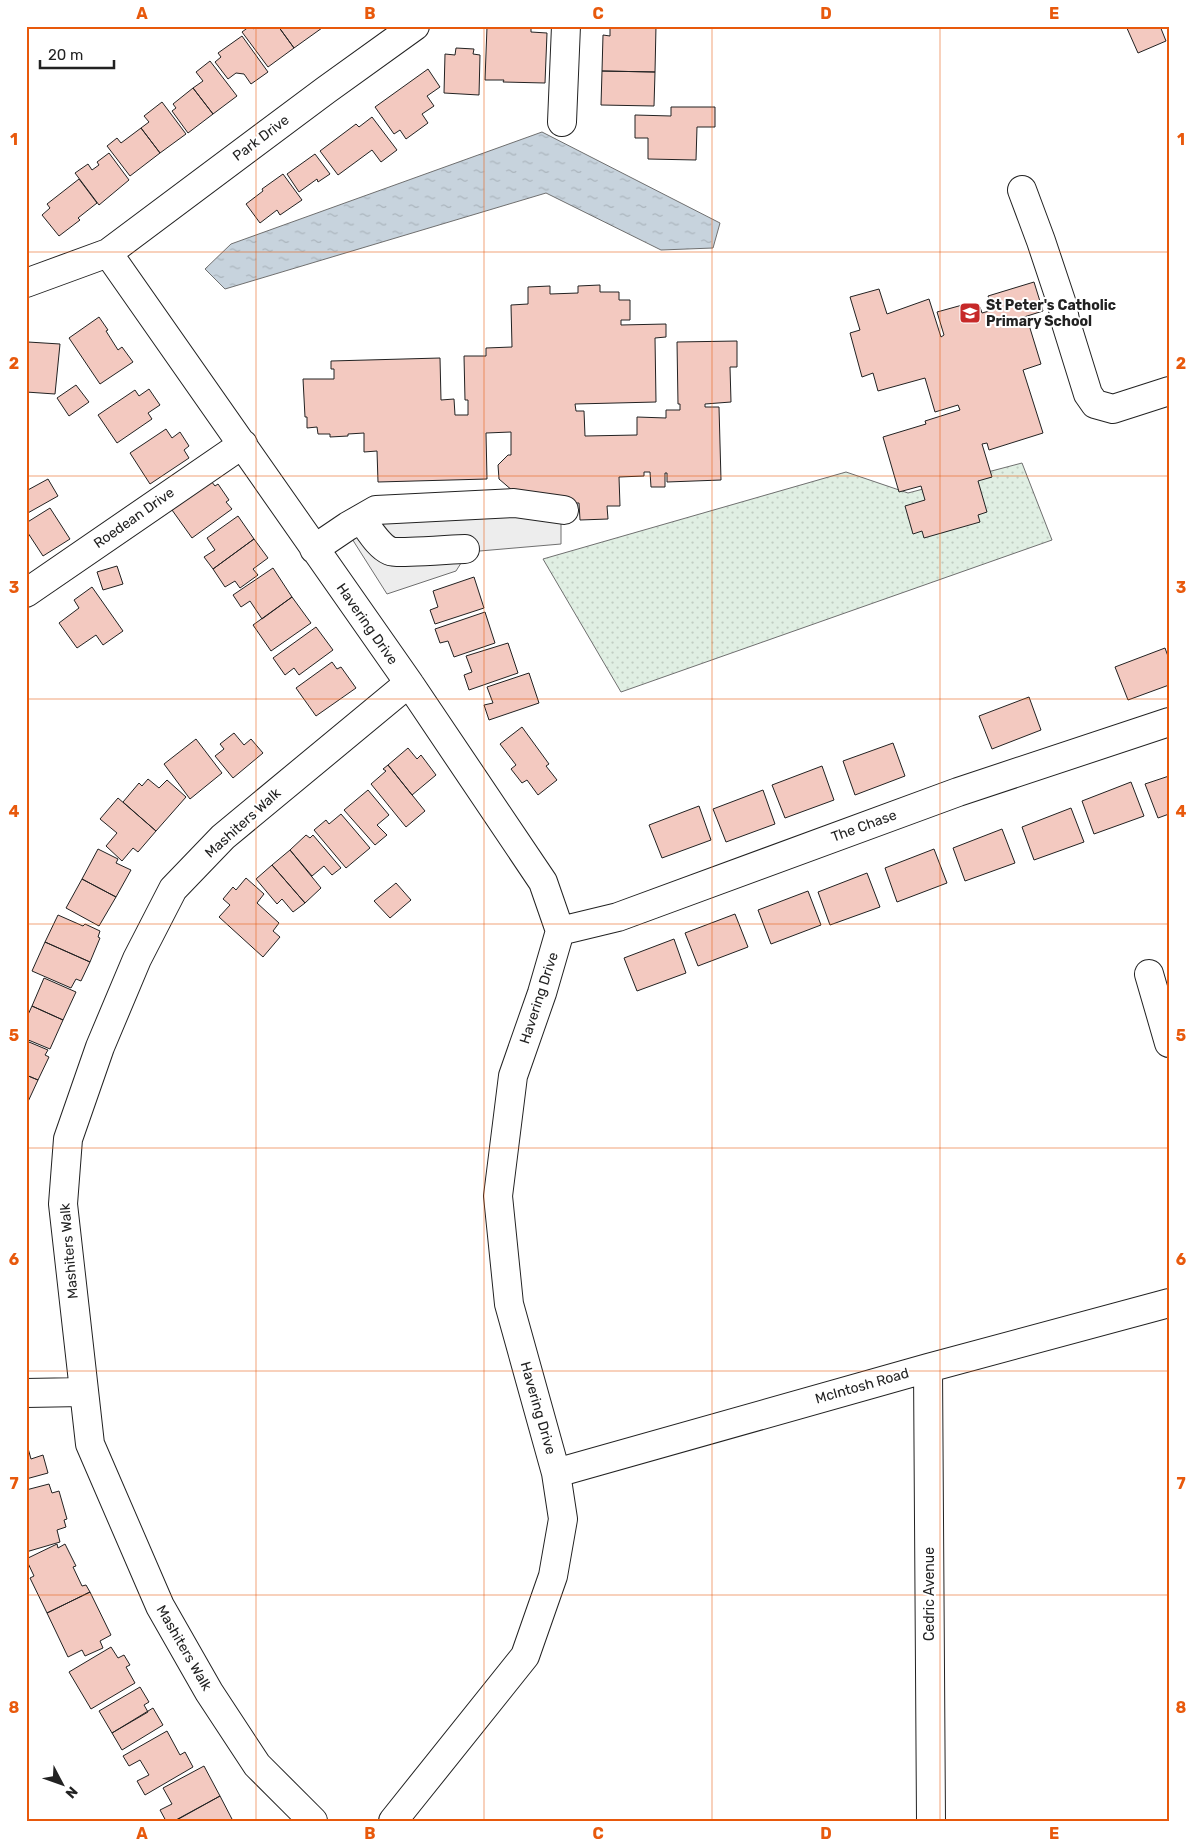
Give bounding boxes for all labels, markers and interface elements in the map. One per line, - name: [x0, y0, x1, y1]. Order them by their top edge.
- text: A: [136, 4, 148, 23]
- text: B: [364, 4, 376, 23]
- text: C: [592, 4, 604, 23]
- text: D: [820, 4, 832, 23]
- text: E: [1049, 4, 1059, 23]
- scale bar: [40, 38, 114, 70]
- text: 20 m: [48, 46, 83, 64]
- street label: Park Drive: [229, 111, 293, 165]
- text: 1: [10, 130, 18, 149]
- text: 1: [1177, 130, 1185, 149]
- place label: St Peter's Catholic Primary School: [986, 297, 1116, 330]
- school or university icon: St Peter's Catholic Primary School: [958, 301, 982, 325]
- text: 2: [9, 354, 19, 373]
- text: 2: [1176, 354, 1186, 373]
- street label: Roedean Drive: [90, 484, 178, 552]
- text: 3: [9, 578, 19, 597]
- text: 3: [1176, 578, 1186, 597]
- street label: Havering Drive: [333, 580, 401, 668]
- street label: Mashiters Walk: [202, 784, 285, 861]
- text: 4: [9, 802, 20, 821]
- text: 4: [1176, 802, 1187, 821]
- street label: The Chase: [829, 806, 899, 846]
- street label: Havering Drive: [516, 950, 562, 1046]
- text: 5: [9, 1026, 19, 1045]
- text: 5: [1176, 1026, 1186, 1045]
- street label: Mashiters Walk: [56, 1202, 82, 1300]
- text: 6: [9, 1250, 19, 1269]
- text: 6: [1176, 1250, 1186, 1269]
- street label: Havering Drive: [517, 1360, 559, 1456]
- street label: McIntosh Road: [813, 1364, 911, 1408]
- text: 7: [9, 1474, 19, 1493]
- text: 7: [1176, 1474, 1186, 1493]
- street label: Cedric Avenue: [921, 1547, 938, 1641]
- street label: Mashiters Walk: [153, 1602, 216, 1695]
- text: 8: [9, 1698, 20, 1717]
- text: 8: [1176, 1698, 1187, 1717]
- north arrow: [38, 1760, 88, 1810]
- text: N: [62, 1783, 81, 1802]
- text: A: [136, 1824, 148, 1843]
- text: B: [364, 1824, 376, 1843]
- text: C: [592, 1824, 604, 1843]
- text: D: [820, 1824, 832, 1843]
- text: E: [1049, 1824, 1059, 1843]

